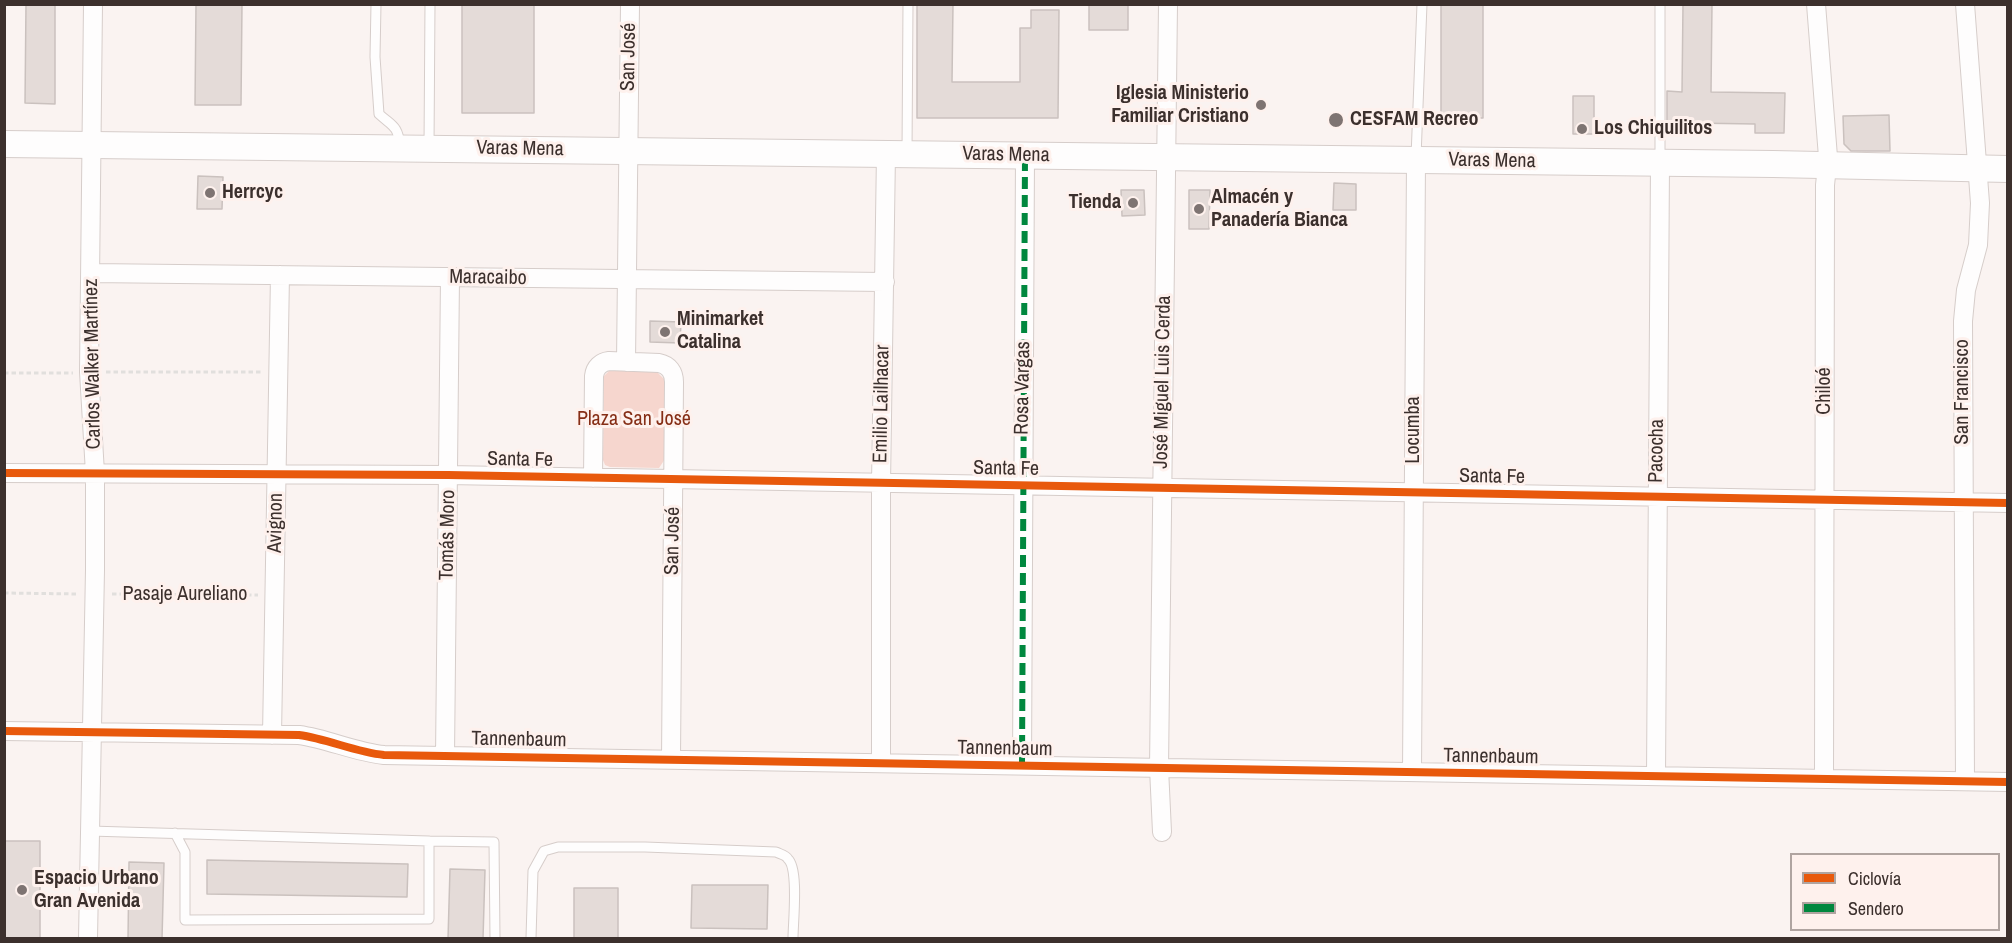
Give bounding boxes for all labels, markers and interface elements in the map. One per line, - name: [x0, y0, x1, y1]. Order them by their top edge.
- street label: San José: [616, 23, 642, 91]
- place label: Iglesia Ministerio Familiar Cristiano: [1111, 82, 1249, 129]
- marker: Iglesia Ministerio Familiar Cristiano: [1254, 98, 1268, 112]
- place label: CESFAM Recreo: [1350, 108, 1478, 132]
- marker: CESFAM Recreo: [1327, 111, 1345, 129]
- place label: Los Chiquilitos: [1594, 117, 1712, 141]
- marker: Los Chiquilitos: [1575, 122, 1589, 136]
- street label: Varas Mena: [476, 136, 564, 162]
- street label: Varas Mena: [962, 142, 1050, 168]
- street label: Varas Mena: [1448, 148, 1536, 174]
- place label: Herrcyc: [222, 181, 283, 205]
- marker: Herrcyc: [203, 186, 217, 200]
- place label: Almacén y Panadería Bianca: [1211, 186, 1348, 233]
- place label: Tienda: [1068, 191, 1121, 215]
- marker: Tienda: [1126, 196, 1140, 210]
- marker: Almacén y Panadería Bianca: [1192, 202, 1206, 216]
- street label: Maracaibo: [449, 265, 527, 291]
- street label: Carlos Walker Martínez: [80, 278, 106, 450]
- street label: José Miguel Luis Cerda: [1149, 295, 1177, 469]
- place label: Minimarket Catalina: [677, 308, 764, 355]
- marker: Minimarket Catalina: [658, 325, 672, 339]
- street label: San Francisco: [1951, 339, 1975, 445]
- street label: Rosa Vargas: [1010, 341, 1036, 435]
- street label: Emilio Lailhacar: [869, 345, 895, 463]
- street label: Chiloé: [1813, 367, 1837, 415]
- street label: Locumba: [1402, 396, 1426, 464]
- park label: Plaza San José: [577, 408, 691, 432]
- street label: Pacocha: [1644, 419, 1670, 483]
- street label: Santa Fe: [487, 447, 553, 473]
- street label: Santa Fe: [973, 456, 1039, 482]
- street label: Santa Fe: [1459, 464, 1525, 490]
- street label: Tomás Moro: [435, 490, 461, 580]
- street label: Avignon: [263, 493, 289, 553]
- street label: San José: [660, 507, 686, 575]
- street label: Pasaje Aureliano: [123, 583, 247, 607]
- street label: Tannenbaum: [471, 727, 567, 753]
- street label: Tannenbaum: [957, 736, 1053, 762]
- street label: Tannenbaum: [1443, 744, 1539, 770]
- legend: [1790, 853, 2000, 931]
- text: Ciclovía: [1848, 866, 1901, 891]
- place label: Espacio Urbano Gran Avenida: [34, 867, 159, 914]
- marker: Espacio Urbano Gran Avenida: [15, 883, 29, 897]
- text: Sendero: [1848, 896, 1904, 921]

